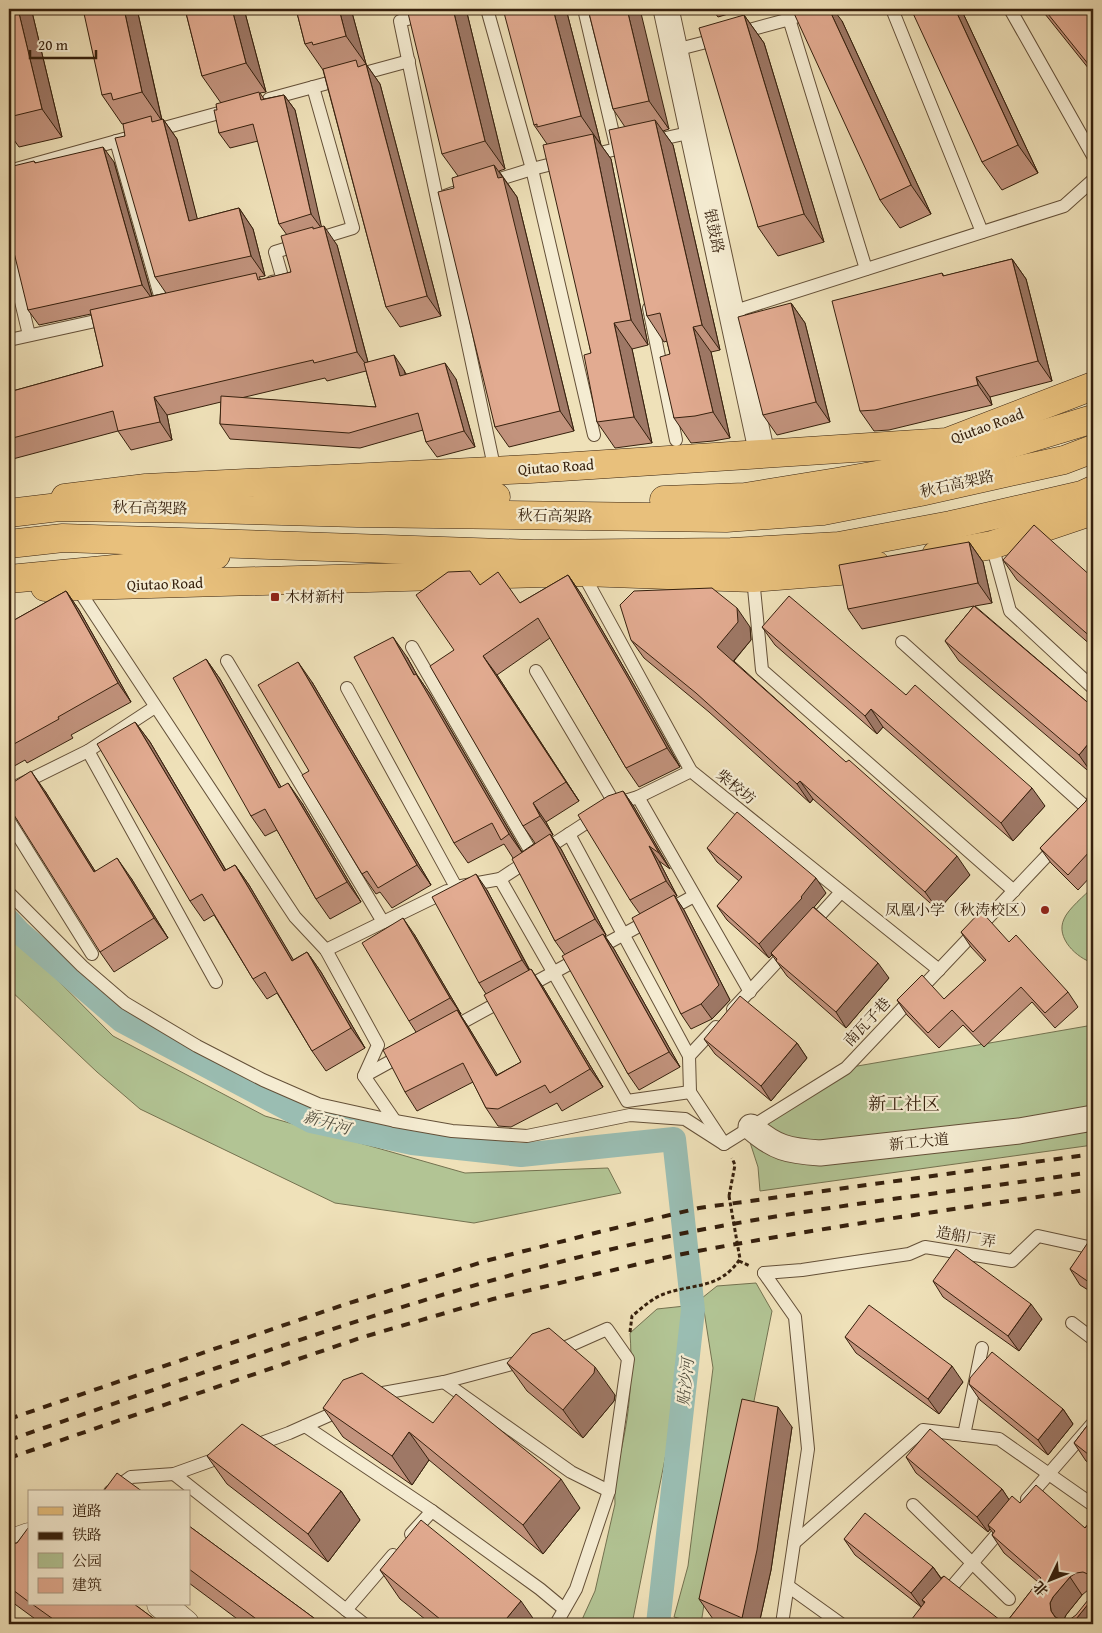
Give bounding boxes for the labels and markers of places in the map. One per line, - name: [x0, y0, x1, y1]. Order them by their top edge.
- place label: 木材新村: [285, 586, 345, 607]
- marker: 木材新村: [269, 591, 281, 603]
- place label: 凤凰小学（秋涛校区）: [885, 899, 1035, 920]
- marker: 凤凰小学（秋涛校区）: [1039, 904, 1051, 916]

